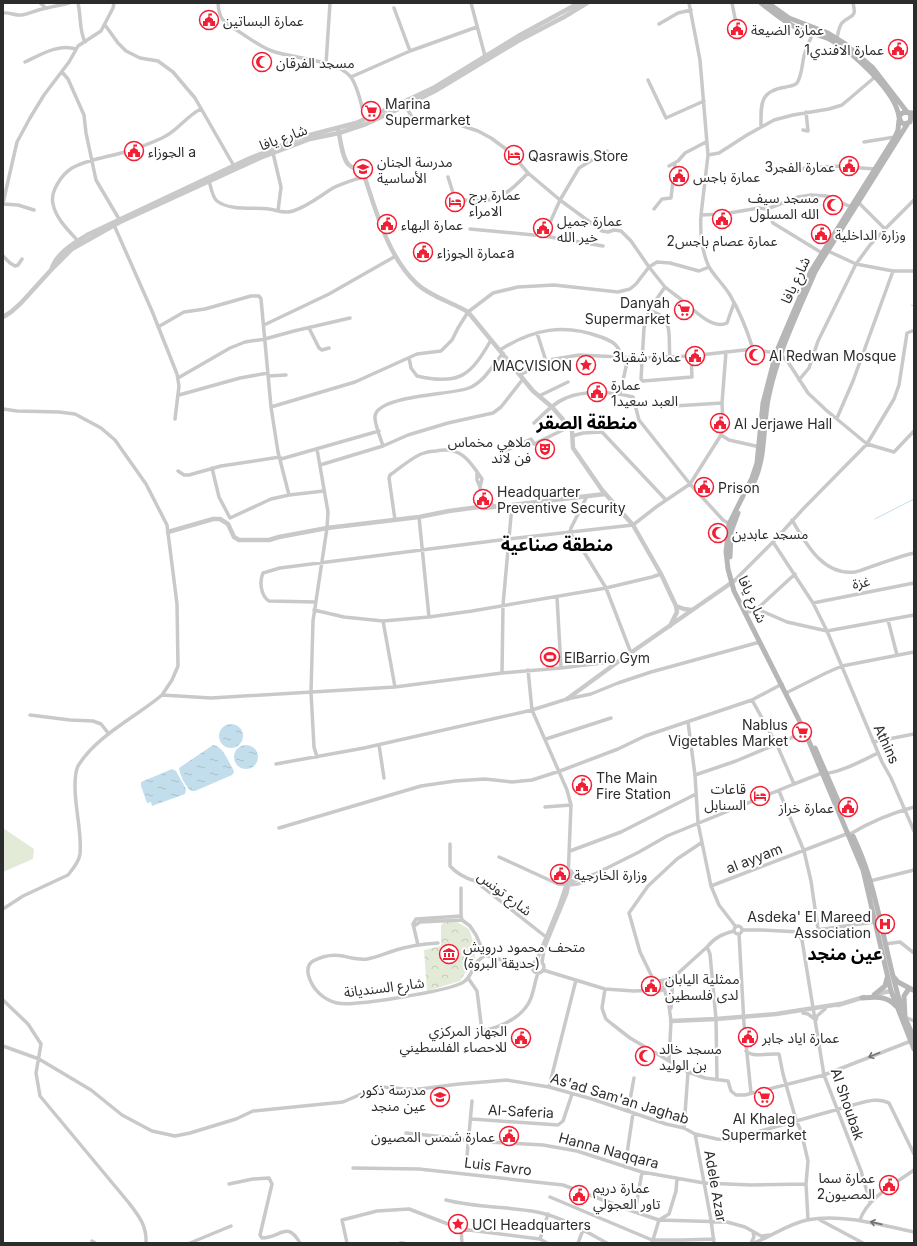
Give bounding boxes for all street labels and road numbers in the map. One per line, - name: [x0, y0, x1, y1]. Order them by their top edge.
- street label: شارع يافا: [257, 120, 310, 156]
- street label: شارع يافا: [777, 254, 816, 307]
- street label: غزة: [851, 572, 872, 593]
- street label: شارع يافا: [732, 573, 771, 626]
- street label: Athins: [871, 722, 903, 766]
- street label: al ayyam: [724, 840, 784, 876]
- street label: شارع تونس: [473, 867, 536, 921]
- street label: شارع السنديانة: [343, 974, 426, 1003]
- street label: Al Shoubak: [828, 1066, 868, 1143]
- street label: As'ad Sam'an Jaghab: [549, 1069, 691, 1127]
- street label: Al-Saferia: [488, 1101, 554, 1121]
- street label: Hanna Naqqara: [557, 1128, 661, 1172]
- street label: Adele Azar: [701, 1149, 731, 1223]
- street label: Luis Favro: [463, 1153, 533, 1179]

